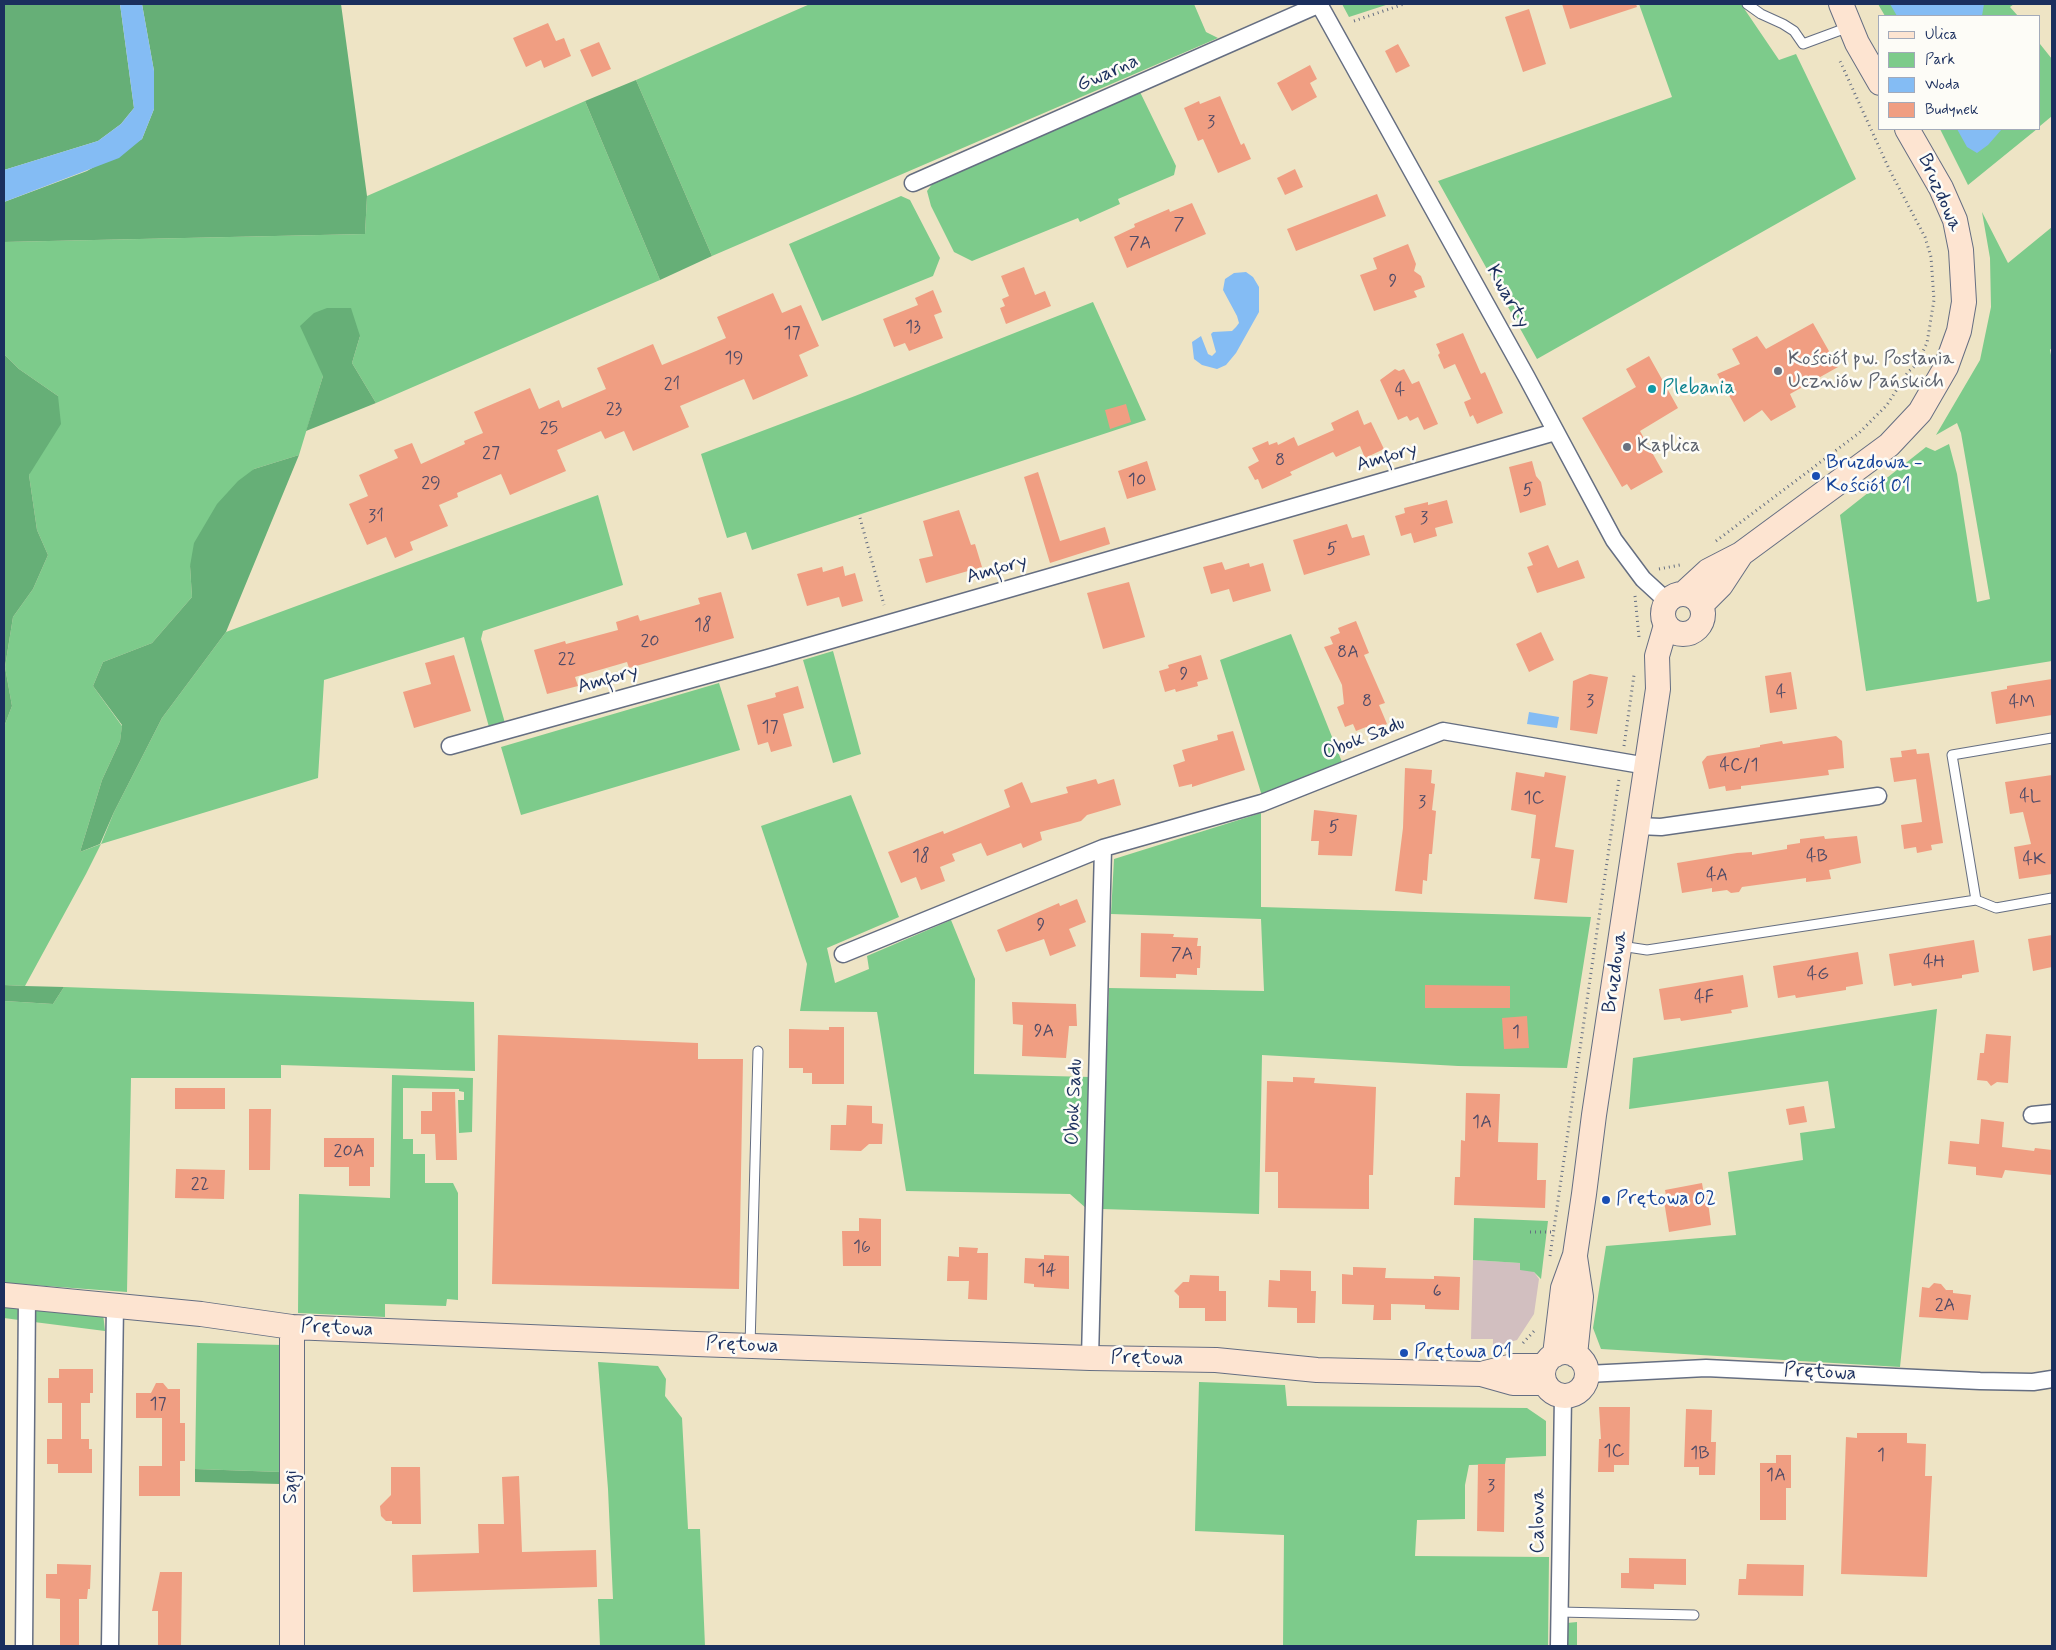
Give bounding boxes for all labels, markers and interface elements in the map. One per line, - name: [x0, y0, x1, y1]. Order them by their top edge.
- legend: [1878, 15, 2041, 130]
- text: Ulica: [1925, 25, 1957, 45]
- street label: Gwarna: [1073, 50, 1143, 98]
- text: Park: [1925, 50, 1955, 70]
- text: Woda: [1925, 75, 1960, 95]
- text: Budynek: [1925, 100, 1979, 120]
- house number: 3: [1207, 112, 1215, 134]
- street label: Bruzdowa: [1911, 150, 1967, 236]
- house number: 7: [1174, 214, 1184, 236]
- house number: 7A: [1129, 233, 1151, 255]
- street label: Kwarty: [1480, 261, 1534, 333]
- house number: 9: [1389, 271, 1397, 293]
- house number: 13: [905, 317, 921, 339]
- house number: 17: [783, 323, 801, 345]
- house number: 19: [725, 348, 743, 370]
- place label: Kościół pw. Posłania Uczniów Pańskich: [1788, 348, 1954, 395]
- marker: Kościół pw. Posłania Uczniów Pańskich: [1772, 365, 1784, 377]
- house number: 21: [664, 374, 680, 396]
- place label: Plebania: [1662, 377, 1735, 401]
- house number: 4: [1395, 380, 1405, 402]
- marker: Plebania: [1646, 383, 1658, 395]
- house number: 23: [606, 399, 622, 421]
- house number: 25: [540, 418, 558, 440]
- place label: Kaplica: [1637, 435, 1700, 459]
- street label: Amfory: [1354, 438, 1420, 478]
- marker: Kaplica: [1621, 441, 1633, 453]
- house number: 27: [482, 443, 500, 465]
- house number: 8: [1275, 450, 1285, 472]
- place label: Bruzdowa - Kościół 01: [1826, 452, 1923, 499]
- house number: 10: [1128, 470, 1146, 492]
- marker: Bruzdowa - Kościół 01: [1810, 470, 1822, 482]
- house number: 29: [421, 473, 441, 495]
- house number: 5: [1523, 480, 1533, 502]
- house number: 31: [368, 506, 384, 528]
- house number: 3: [1420, 508, 1428, 530]
- house number: 5: [1327, 539, 1337, 561]
- street label: Amfory: [964, 550, 1030, 590]
- house number: 18: [694, 615, 712, 637]
- house number: 20: [640, 631, 660, 653]
- house number: 8A: [1337, 642, 1359, 664]
- house number: 22: [558, 649, 576, 671]
- street label: Amfory: [575, 660, 641, 700]
- house number: 9: [1180, 664, 1188, 686]
- house number: 4: [1776, 682, 1786, 704]
- house number: 8: [1362, 691, 1372, 713]
- house number: 3: [1586, 691, 1594, 713]
- house number: 4M: [2009, 692, 2035, 714]
- street label: Obok Sadu: [1319, 712, 1409, 766]
- house number: 17: [761, 717, 779, 739]
- house number: 4C/1: [1719, 755, 1759, 777]
- house number: 4L: [2019, 786, 2041, 808]
- house number: 1C: [1524, 788, 1544, 810]
- house number: 3: [1418, 792, 1426, 814]
- house number: 5: [1329, 817, 1339, 839]
- house number: 18: [912, 846, 930, 868]
- house number: 4B: [1806, 846, 1828, 868]
- house number: 4K: [2022, 849, 2046, 871]
- house number: 4A: [1706, 865, 1728, 887]
- house number: 9: [1037, 915, 1045, 937]
- street label: Bruzdowa: [1598, 930, 1634, 1014]
- house number: 7A: [1171, 944, 1193, 966]
- house number: 4H: [1923, 952, 1945, 974]
- house number: 4G: [1807, 964, 1829, 986]
- house number: 4F: [1694, 987, 1714, 1009]
- house number: 9A: [1034, 1021, 1054, 1043]
- house number: 1: [1512, 1022, 1520, 1044]
- street label: Obok Sadu: [1061, 1058, 1089, 1146]
- house number: 1A: [1472, 1112, 1492, 1134]
- house number: 20A: [334, 1141, 364, 1163]
- house number: 22: [191, 1174, 209, 1196]
- place label: Prętowa 02: [1616, 1188, 1716, 1212]
- marker: Prętowa 02: [1600, 1194, 1612, 1206]
- house number: 16: [853, 1237, 871, 1259]
- house number: 14: [1038, 1260, 1056, 1282]
- house number: 6: [1432, 1281, 1442, 1303]
- house number: 2A: [1935, 1295, 1955, 1317]
- street label: Prętowa: [300, 1315, 374, 1343]
- street label: Prętowa: [705, 1333, 779, 1359]
- place label: Prętowa 01: [1414, 1341, 1512, 1365]
- street label: Prętowa: [1110, 1346, 1184, 1372]
- marker: Prętowa 01: [1398, 1347, 1410, 1359]
- street label: Prętowa: [1783, 1359, 1857, 1387]
- house number: 17: [149, 1394, 167, 1416]
- house number: 1C: [1604, 1441, 1624, 1463]
- house number: 1B: [1690, 1443, 1710, 1465]
- house number: 1: [1877, 1445, 1885, 1467]
- house number: 1A: [1766, 1465, 1786, 1487]
- street label: Sągi: [280, 1470, 304, 1504]
- house number: 3: [1487, 1476, 1495, 1498]
- street label: Calowa: [1526, 1488, 1552, 1554]

